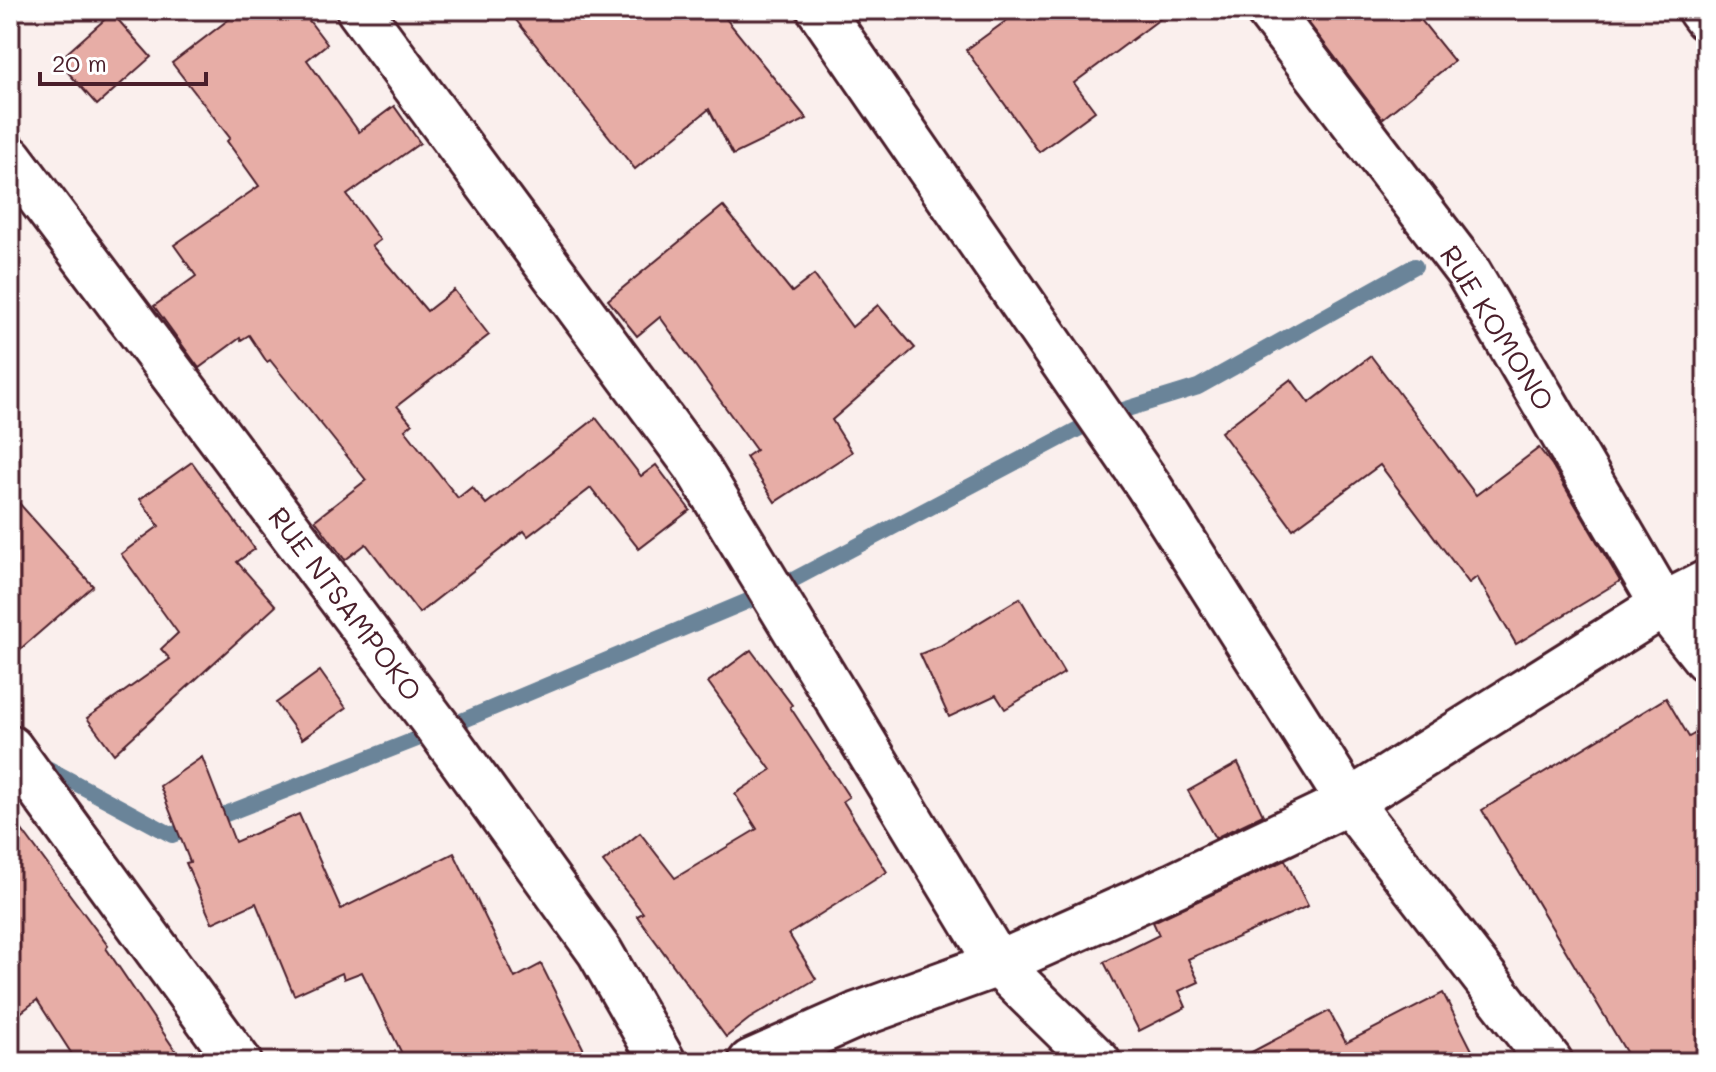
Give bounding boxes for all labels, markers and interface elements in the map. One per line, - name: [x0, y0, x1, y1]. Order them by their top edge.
- scale bar: [40, 36, 206, 86]
- text: 20 m: [52, 47, 107, 78]
- street label: RUE KOMONO: [1433, 238, 1563, 417]
- street label: RUE NTSAMPOKO: [261, 499, 431, 708]

